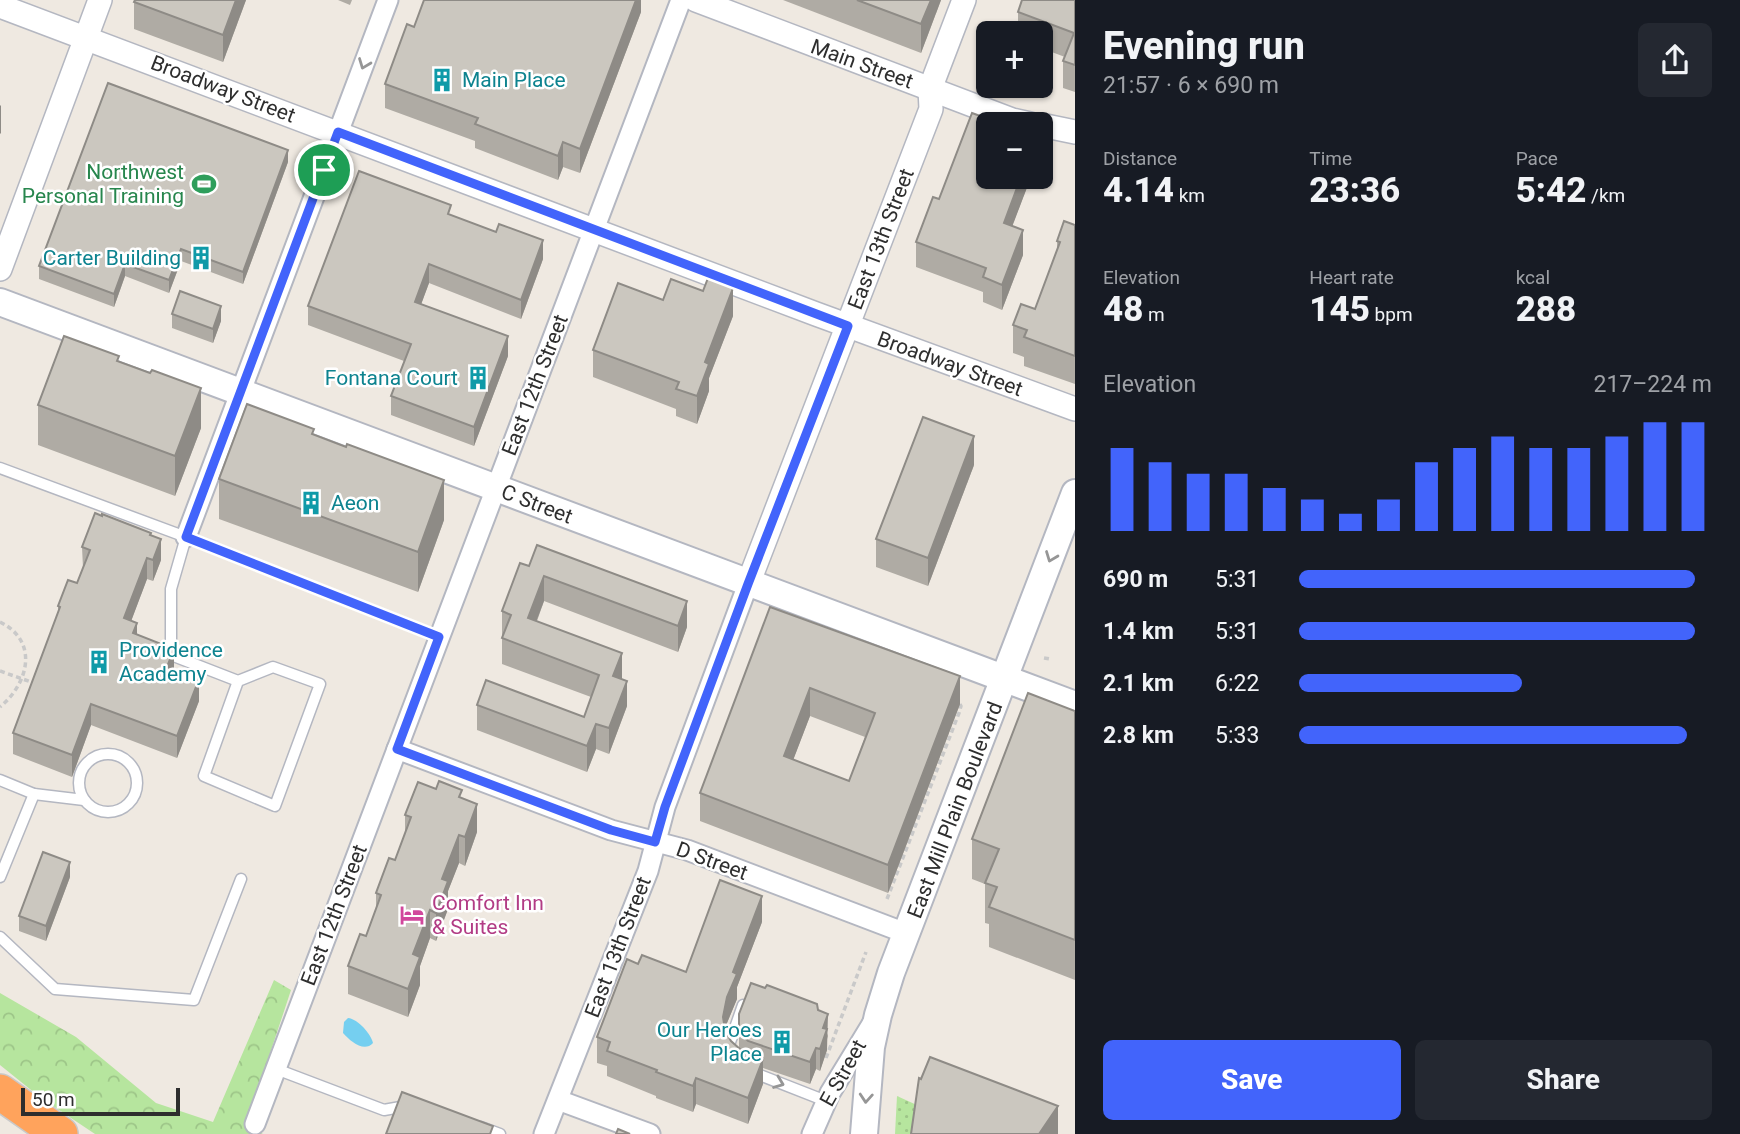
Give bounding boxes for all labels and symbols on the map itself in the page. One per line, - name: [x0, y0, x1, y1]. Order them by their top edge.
- street label: Main Street: [808, 34, 917, 94]
- street label: Broadway Street: [147, 50, 299, 128]
- one-way arrow: [358, 57, 372, 69]
- building icon: Main Place: [428, 66, 456, 94]
- place label: Main Place: [462, 68, 566, 92]
- pin: [294, 140, 354, 200]
- place label: Northwest Personal Training: [22, 160, 184, 208]
- street label: East 13th Street: [843, 165, 919, 313]
- sports icon: Northwest Personal Training: [190, 170, 218, 198]
- building icon: Carter Building: [187, 244, 215, 272]
- place label: Carter Building: [43, 246, 181, 270]
- street label: East 12th Street: [497, 311, 573, 459]
- street label: Broadway Street: [874, 327, 1026, 401]
- building icon: Fontana Court: [464, 364, 492, 392]
- place label: Fontana Court: [325, 366, 458, 390]
- street label: C Street: [498, 479, 576, 529]
- building icon: Aeon: [297, 489, 325, 517]
- place label: Aeon: [331, 491, 379, 515]
- one-way arrow: [1045, 550, 1059, 562]
- place label: Providence Academy: [119, 638, 223, 686]
- building icon: Providence Academy: [85, 648, 113, 676]
- street label: East Mill Plain Boulevard: [903, 698, 1007, 922]
- street label: D Street: [673, 837, 751, 885]
- street label: East 12th Street: [296, 841, 372, 989]
- street label: East 13th Street: [580, 873, 656, 1021]
- place label: Comfort Inn & Suites: [432, 891, 544, 939]
- hotel icon: Comfort Inn & Suites: [398, 901, 426, 929]
- place label: Our Heroes Place: [657, 1018, 762, 1066]
- building icon: Our Heroes Place: [768, 1028, 796, 1056]
- street label: E Street: [815, 1035, 871, 1111]
- one-way arrow: [772, 1074, 784, 1088]
- scale bar: [21, 1085, 180, 1117]
- one-way arrow: [859, 1093, 874, 1104]

